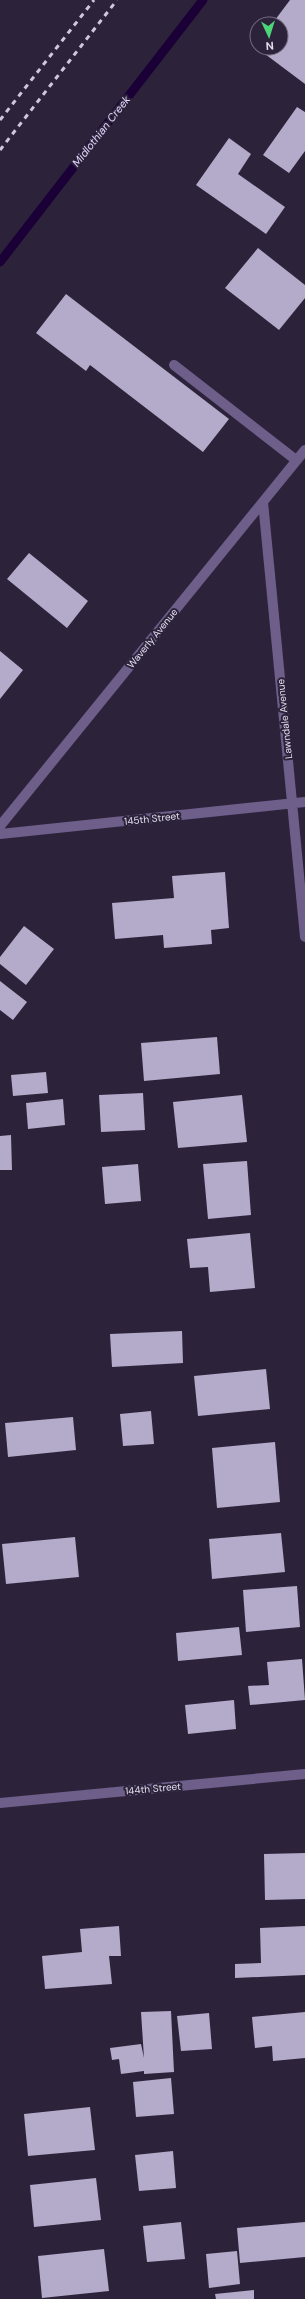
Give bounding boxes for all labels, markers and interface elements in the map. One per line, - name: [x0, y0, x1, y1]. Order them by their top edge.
- north arrow: [249, 16, 289, 56]
- text: N: [265, 39, 274, 53]
- water label: Midlothian Creek: [69, 92, 133, 169]
- street label: Waverly Avenue: [124, 606, 181, 671]
- street label: Lawndale Avenue: [274, 678, 295, 760]
- street label: 145th Street: [124, 809, 181, 828]
- street label: 144th Street: [125, 1780, 182, 1797]

